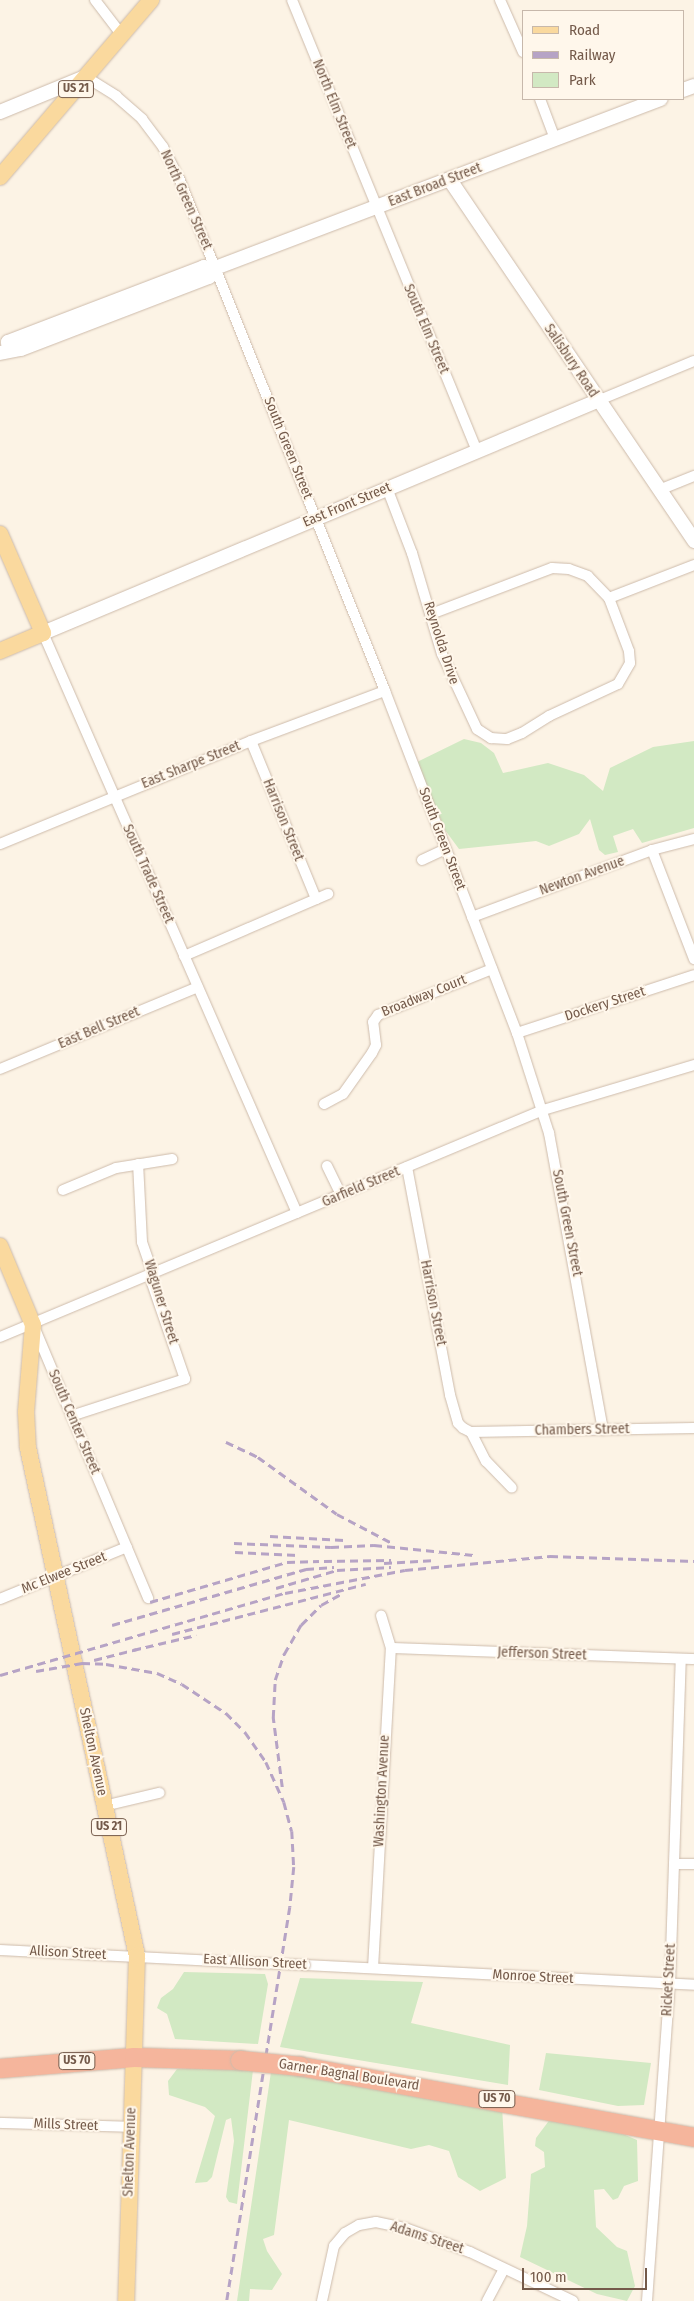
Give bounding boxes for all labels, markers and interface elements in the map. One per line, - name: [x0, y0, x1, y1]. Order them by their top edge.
- legend: [522, 10, 684, 100]
- text: Road: [569, 21, 600, 39]
- text: Railway: [569, 46, 616, 64]
- street label: North Elm Street: [308, 57, 360, 151]
- text: Park: [569, 71, 596, 89]
- road number: US 21: [57, 80, 95, 98]
- street label: North Green Street: [156, 148, 216, 252]
- street label: East Broad Street: [386, 160, 484, 210]
- street label: South Elm Street: [400, 282, 452, 376]
- street label: Salisbury Road: [540, 321, 602, 401]
- street label: South Green Street: [260, 395, 316, 501]
- street label: East Front Street: [300, 479, 394, 531]
- street label: Reynolda Drive: [420, 599, 462, 687]
- street label: East Sharpe Street: [139, 738, 243, 792]
- street label: Harrison Street: [259, 776, 307, 864]
- street label: South Green Street: [415, 785, 469, 893]
- street label: South Trade Street: [119, 822, 177, 926]
- street label: Newton Avenue: [537, 853, 627, 899]
- street label: Broadway Court: [379, 971, 469, 1021]
- street label: Dockery Street: [563, 983, 647, 1025]
- street label: East Bell Street: [56, 1003, 142, 1053]
- street label: Garfield Street: [320, 1163, 402, 1211]
- street label: South Green Street: [548, 1168, 586, 1278]
- street label: Waguner Street: [140, 1258, 182, 1346]
- street label: Harrison Street: [416, 1259, 450, 1347]
- street label: South Center Street: [44, 1367, 104, 1477]
- street label: Chambers Street: [534, 1421, 630, 1439]
- street label: Mc Elwee Street: [19, 1548, 109, 1598]
- street label: Jefferson Street: [497, 1644, 587, 1664]
- street label: Shelton Avenue: [75, 1707, 111, 1797]
- street label: Washington Avenue: [371, 1735, 393, 1847]
- road number: US 21: [90, 1818, 128, 1836]
- street label: Allison Street: [29, 1943, 107, 1963]
- street label: Ricket Street: [659, 1943, 679, 2017]
- street label: East Allison Street: [203, 1951, 307, 1973]
- street label: Monroe Street: [492, 1966, 574, 1988]
- road number: US 70: [58, 2052, 96, 2070]
- street label: Garner Bagnal Boulevard: [278, 2056, 420, 2094]
- road number: US 70: [478, 2090, 516, 2108]
- street label: Shelton Avenue: [120, 2107, 140, 2197]
- street label: Mills Street: [33, 2115, 99, 2135]
- street label: Adams Street: [388, 2218, 466, 2258]
- scale bar: [524, 2258, 649, 2290]
- text: 100 m: [530, 2268, 567, 2286]

